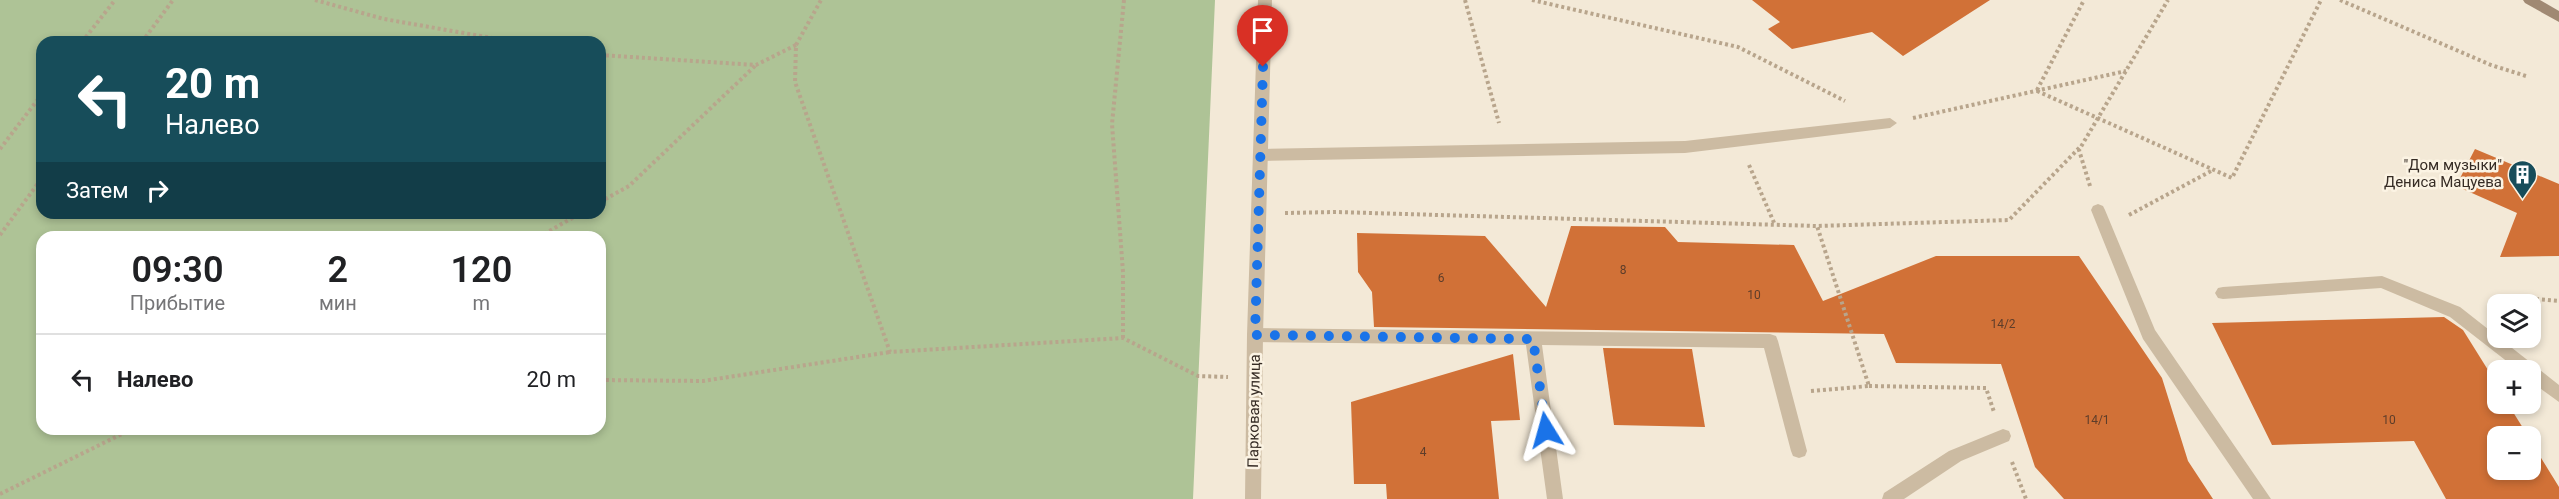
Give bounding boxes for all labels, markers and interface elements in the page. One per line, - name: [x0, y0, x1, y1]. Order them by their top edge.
- pin: [1237, 5, 1288, 67]
- icon: arrive: [1246, 14, 1279, 47]
- text: 20 m: [165, 59, 260, 108]
- icon: left: [66, 60, 144, 138]
- text: Налево: [165, 109, 260, 141]
- place label: "Дом музыки" Дениса Мацуева: [2384, 156, 2502, 191]
- building icon: "Дом музыки" Дениса Мацуева: [2507, 158, 2539, 200]
- icon: right: [141, 174, 174, 207]
- text: Затем: [66, 178, 129, 203]
- text: 09:30: [131, 249, 223, 291]
- text: 2: [328, 249, 348, 291]
- text: 120: [451, 249, 512, 291]
- house number: 8: [1620, 263, 1627, 277]
- house number: 6: [1438, 271, 1445, 285]
- house number: 10: [1747, 288, 1761, 302]
- text: Прибытие: [130, 291, 225, 315]
- text: мин: [319, 291, 357, 315]
- text: m: [473, 291, 490, 315]
- map controls: [2487, 294, 2541, 480]
- button: layers: [2487, 294, 2541, 348]
- house number: 14/2: [1990, 317, 2016, 331]
- street label: Парковая улица: [1244, 354, 1264, 468]
- button: +: [2487, 360, 2541, 414]
- icon: left: [66, 363, 99, 396]
- text: Налево: [117, 367, 194, 392]
- text: 20 m: [527, 367, 576, 392]
- position arrow: [1514, 398, 1578, 462]
- house number: 14/1: [2084, 413, 2110, 427]
- house number: 10: [2382, 413, 2396, 427]
- button: −: [2487, 426, 2541, 480]
- house number: 4: [1420, 445, 1427, 459]

